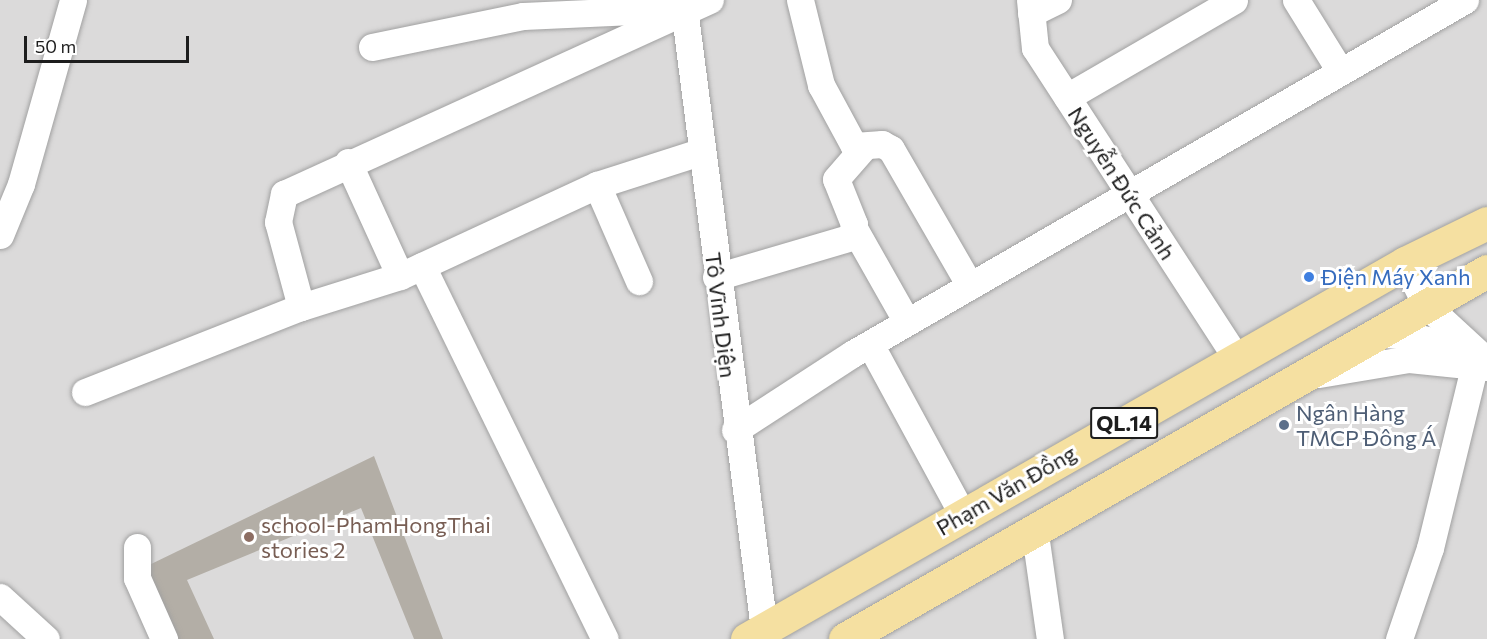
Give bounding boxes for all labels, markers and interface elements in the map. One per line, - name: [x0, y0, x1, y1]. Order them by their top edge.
- scale bar: [27, 24, 192, 62]
- text: 50 m: [35, 35, 76, 57]
- street label: Nguyễn Đức Cảnh: [1063, 102, 1181, 264]
- street label: Tô Vĩnh Diện: [700, 251, 742, 379]
- place label: Điện Máy Xanh: [1321, 264, 1471, 290]
- marker: Điện Máy Xanh: [1302, 270, 1316, 284]
- place label: Ngân Hàng TMCP Đông Á: [1296, 399, 1436, 451]
- road number: QL.14: [1090, 405, 1158, 441]
- marker: Ngân Hàng TMCP Đông Á: [1277, 418, 1291, 432]
- street label: Phạm Văn Đồng: [931, 439, 1081, 541]
- place label: school-PhamHongThai stories 2: [261, 511, 491, 562]
- marker: school-PhamHongThai stories 2: [242, 530, 256, 544]

